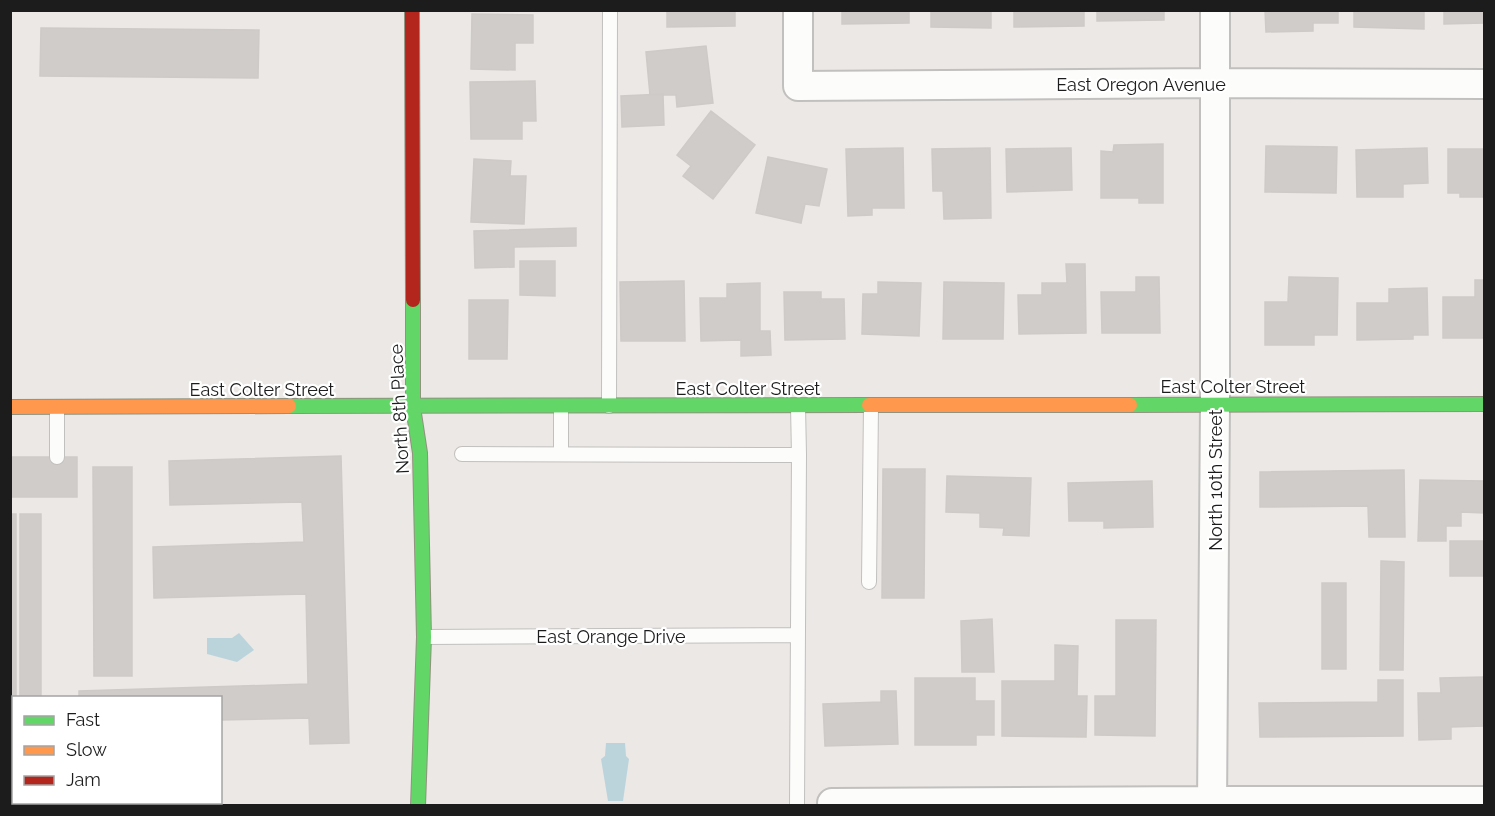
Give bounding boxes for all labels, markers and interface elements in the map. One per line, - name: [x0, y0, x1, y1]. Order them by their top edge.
- street label: East Oregon Avenue: [1056, 74, 1226, 95]
- street label: North 8th Place: [385, 343, 413, 474]
- street label: East Colter Street: [1161, 376, 1305, 397]
- street label: East Colter Street: [676, 378, 820, 399]
- street label: East Colter Street: [190, 379, 334, 400]
- street label: North 10th Street: [1205, 409, 1226, 551]
- street label: East Orange Drive: [536, 626, 686, 647]
- legend: [12, 696, 222, 804]
- text: Fast: [66, 709, 100, 730]
- text: Slow: [66, 739, 107, 760]
- text: Jam: [66, 769, 101, 790]

